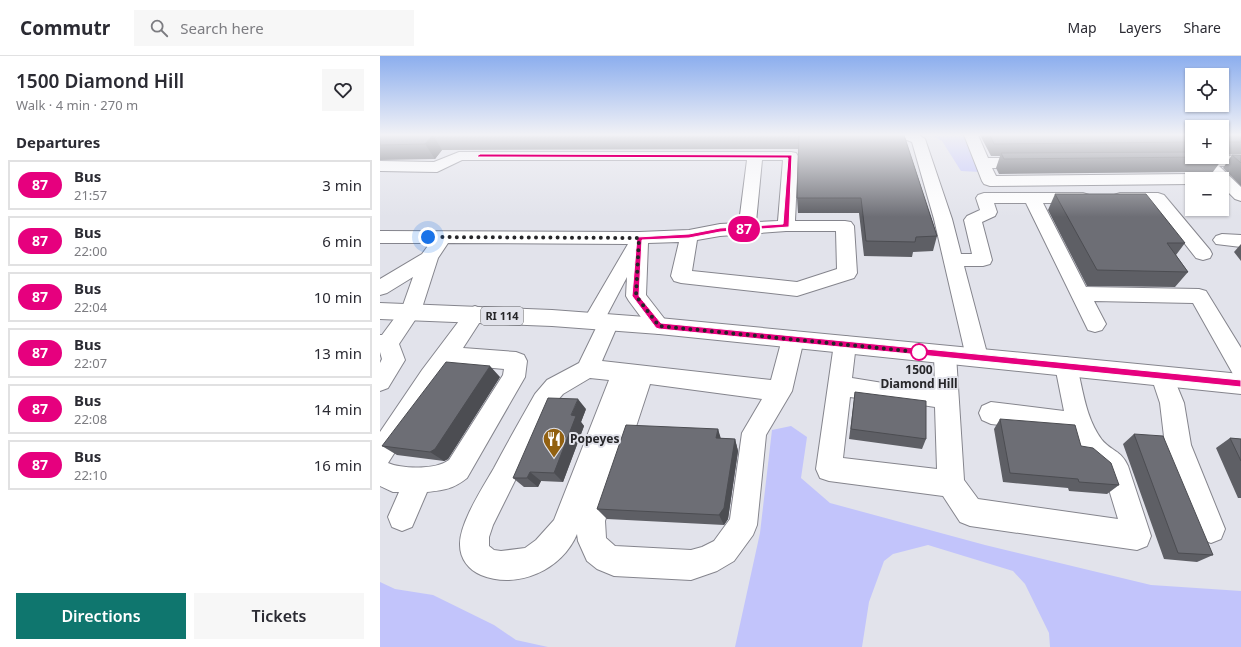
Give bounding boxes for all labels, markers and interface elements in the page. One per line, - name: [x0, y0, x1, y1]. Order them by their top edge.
- search box: [134, 10, 414, 46]
- text: Commutr: [20, 15, 110, 41]
- icon: search: [148, 17, 170, 39]
- text: Search here: [180, 18, 264, 38]
- text: Map: [1068, 18, 1097, 37]
- text: Layers: [1119, 18, 1161, 37]
- text: Share: [1183, 18, 1221, 37]
- text: 1500 Diamond Hill: [16, 68, 184, 94]
- map controls: [1185, 68, 1229, 216]
- button: locate: [1185, 68, 1229, 112]
- button: heart: [322, 69, 364, 111]
- text: Walk · 4 min · 270 m: [16, 96, 138, 114]
- button: +: [1185, 120, 1229, 164]
- text: Departures: [16, 132, 100, 152]
- text: Bus: [74, 166, 101, 186]
- button: −: [1185, 172, 1229, 216]
- text: 87: [32, 175, 48, 194]
- text: 3 min: [322, 175, 362, 195]
- text: 21:57: [74, 186, 107, 204]
- line badge: 87: [726, 216, 762, 242]
- text: 87: [736, 219, 752, 238]
- text: Bus: [74, 222, 101, 242]
- your location: [418, 227, 438, 247]
- text: 87: [32, 231, 48, 250]
- text: 6 min: [322, 231, 362, 251]
- text: 22:00: [74, 242, 107, 260]
- text: Bus: [74, 278, 101, 298]
- text: 87: [32, 287, 48, 306]
- text: 10 min: [314, 287, 362, 307]
- text: 22:04: [74, 298, 107, 316]
- road number: RI 114: [481, 307, 523, 325]
- text: Bus: [74, 334, 101, 354]
- text: 87: [32, 343, 48, 362]
- text: 13 min: [314, 343, 362, 363]
- marker: 1500 Diamond Hill: [910, 343, 928, 361]
- text: 22:07: [74, 354, 107, 372]
- place label: 1500 Diamond Hill: [880, 361, 958, 392]
- text: Bus: [74, 390, 101, 410]
- text: 87: [32, 399, 48, 418]
- text: 14 min: [314, 399, 362, 419]
- text: 22:08: [74, 410, 107, 428]
- restaurant icon: Popeyes: [541, 426, 567, 459]
- place label: Popeyes: [570, 430, 620, 447]
- text: Bus: [74, 446, 101, 466]
- text: 87: [32, 455, 48, 474]
- text: 16 min: [314, 455, 362, 475]
- text: 22:10: [74, 466, 107, 484]
- button: Directions: [16, 593, 186, 639]
- button: Tickets: [194, 593, 364, 639]

